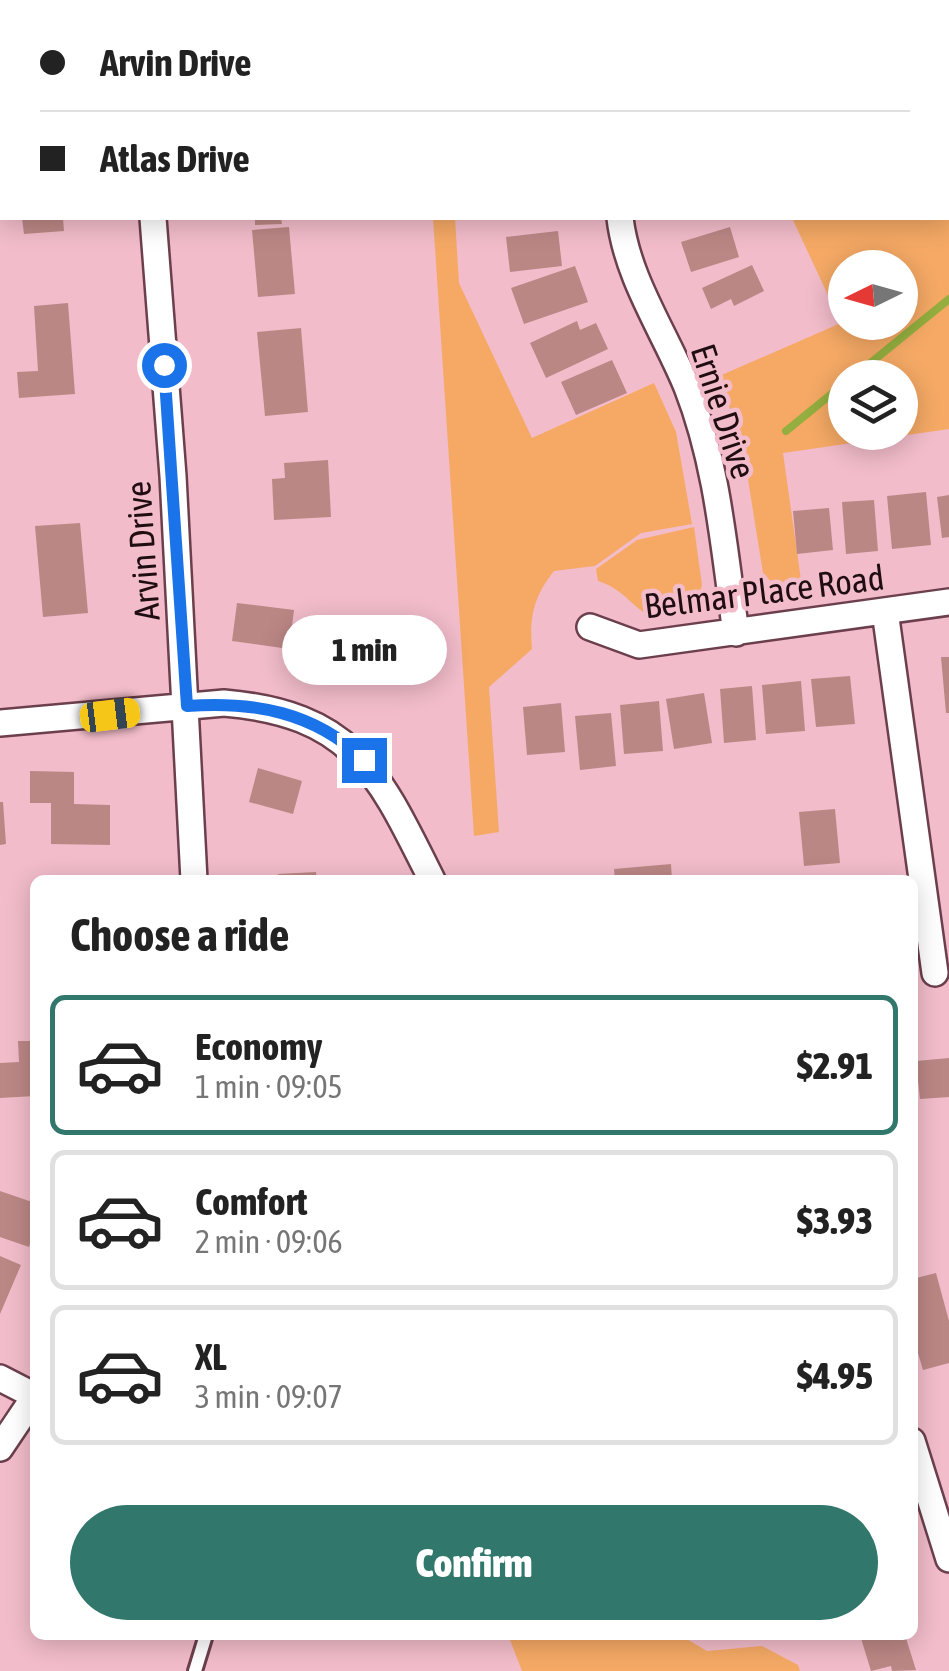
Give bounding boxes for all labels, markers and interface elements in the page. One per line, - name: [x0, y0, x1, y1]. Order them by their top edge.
- text: Arvin Drive: [100, 41, 252, 84]
- text: Atlas Drive: [100, 137, 250, 180]
- north arrow: [828, 250, 918, 340]
- map controls: [828, 250, 918, 450]
- street label: Ernie Drive: [684, 339, 764, 483]
- route start: [142, 343, 187, 388]
- button: layers: [828, 360, 918, 450]
- street label: Arvin Drive: [117, 480, 167, 622]
- street label: Belmar Place Road: [642, 556, 886, 626]
- callout: 1 min: [282, 615, 446, 685]
- text: 1 min: [332, 631, 397, 668]
- car: [78, 696, 142, 734]
- route end: [342, 738, 387, 783]
- text: Choose a ride: [70, 909, 289, 961]
- icon: car: [75, 1020, 165, 1110]
- text: Economy: [195, 1025, 322, 1068]
- text: $2.91: [797, 1044, 873, 1087]
- text: 1 min · 09:05: [195, 1068, 342, 1105]
- icon: car: [75, 1175, 165, 1265]
- text: Comfort: [195, 1180, 307, 1223]
- text: $3.93: [797, 1199, 873, 1242]
- text: 2 min · 09:06: [195, 1223, 342, 1260]
- icon: car: [75, 1330, 165, 1420]
- text: XL: [195, 1335, 227, 1378]
- text: $4.95: [797, 1354, 873, 1397]
- text: 3 min · 09:07: [195, 1378, 342, 1415]
- button: Confirm: [70, 1505, 878, 1620]

